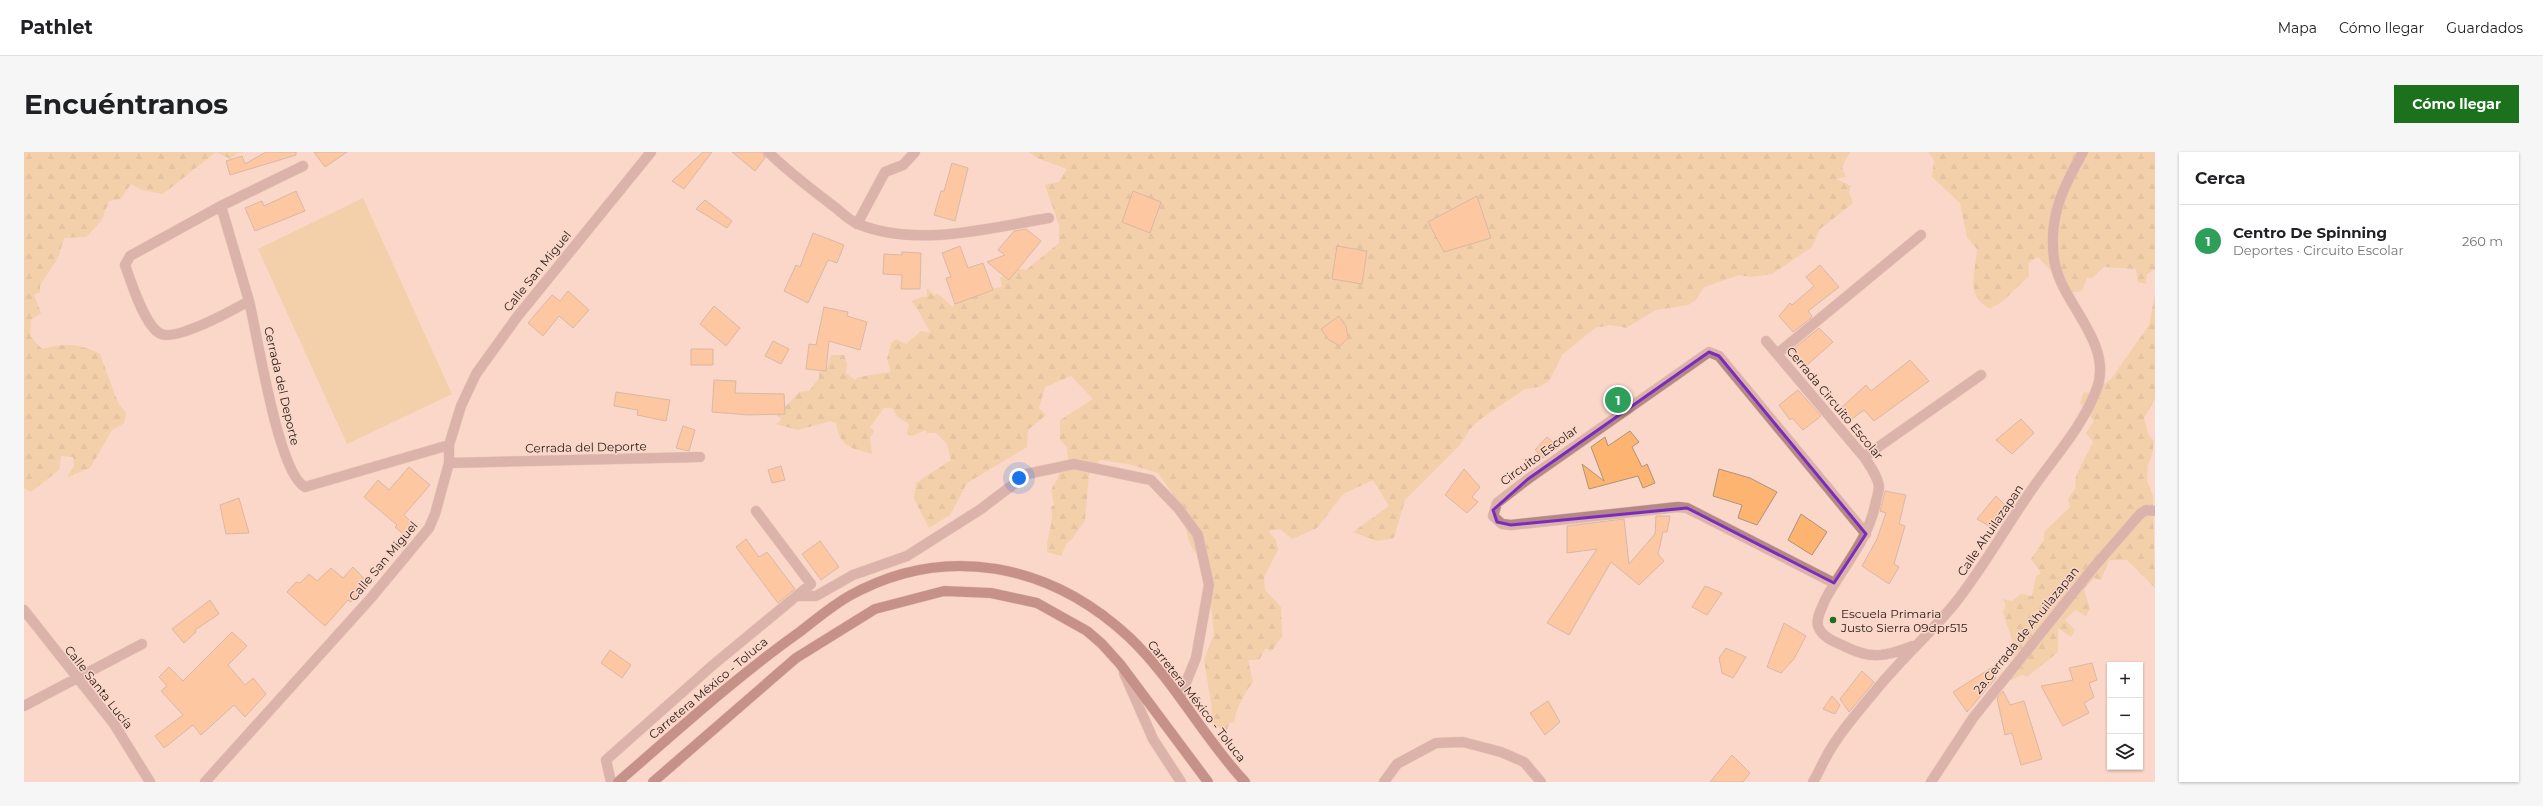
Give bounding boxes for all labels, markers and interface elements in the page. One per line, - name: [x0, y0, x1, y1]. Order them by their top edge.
- text: Pathlet: [20, 16, 93, 39]
- text: Mapa: [2278, 19, 2317, 37]
- text: Cómo llegar: [2339, 19, 2424, 37]
- text: Guardados: [2446, 19, 2523, 37]
- button: Cómo llegar: [2394, 85, 2519, 123]
- text: Encuéntranos: [24, 87, 228, 121]
- text: Cerca: [2195, 168, 2245, 188]
- text: Centro De Spinning: [2233, 223, 2387, 242]
- street label: Calle San Miguel: [500, 228, 574, 314]
- text: 1: [2205, 233, 2211, 249]
- text: 260 m: [2462, 233, 2503, 249]
- text: Deportes · Circuito Escolar: [2233, 242, 2404, 258]
- street label: Cerrada del Deporte: [261, 325, 303, 447]
- street label: Cerrada Circuito Escolar: [1783, 344, 1887, 463]
- pin: 1: [1605, 385, 1631, 415]
- street label: Circuito Escolar: [1497, 422, 1581, 488]
- street label: Cerrada del Deporte: [525, 438, 647, 456]
- your location: [1009, 468, 1029, 488]
- street label: Calle Ahuilazapan: [1954, 481, 2026, 579]
- street label: Calle San Miguel: [345, 518, 421, 604]
- street label: 2a.Cerrada de Ahuilazapan: [1970, 563, 2082, 697]
- place label: Escuela Primaria Justo Sierra 09dpr515: [1840, 606, 1968, 635]
- marker: Escuela Primaria Justo Sierra 09dpr515: [1828, 615, 1838, 625]
- street label: Carretera México - Toluca: [645, 634, 771, 742]
- street label: Carretera México - Toluca: [1145, 637, 1249, 765]
- street label: Calle Santa Lucía: [62, 642, 136, 732]
- map controls: [2107, 662, 2143, 770]
- button: +: [2107, 662, 2143, 698]
- button: −: [2107, 698, 2143, 734]
- button: layers: [2107, 734, 2143, 770]

